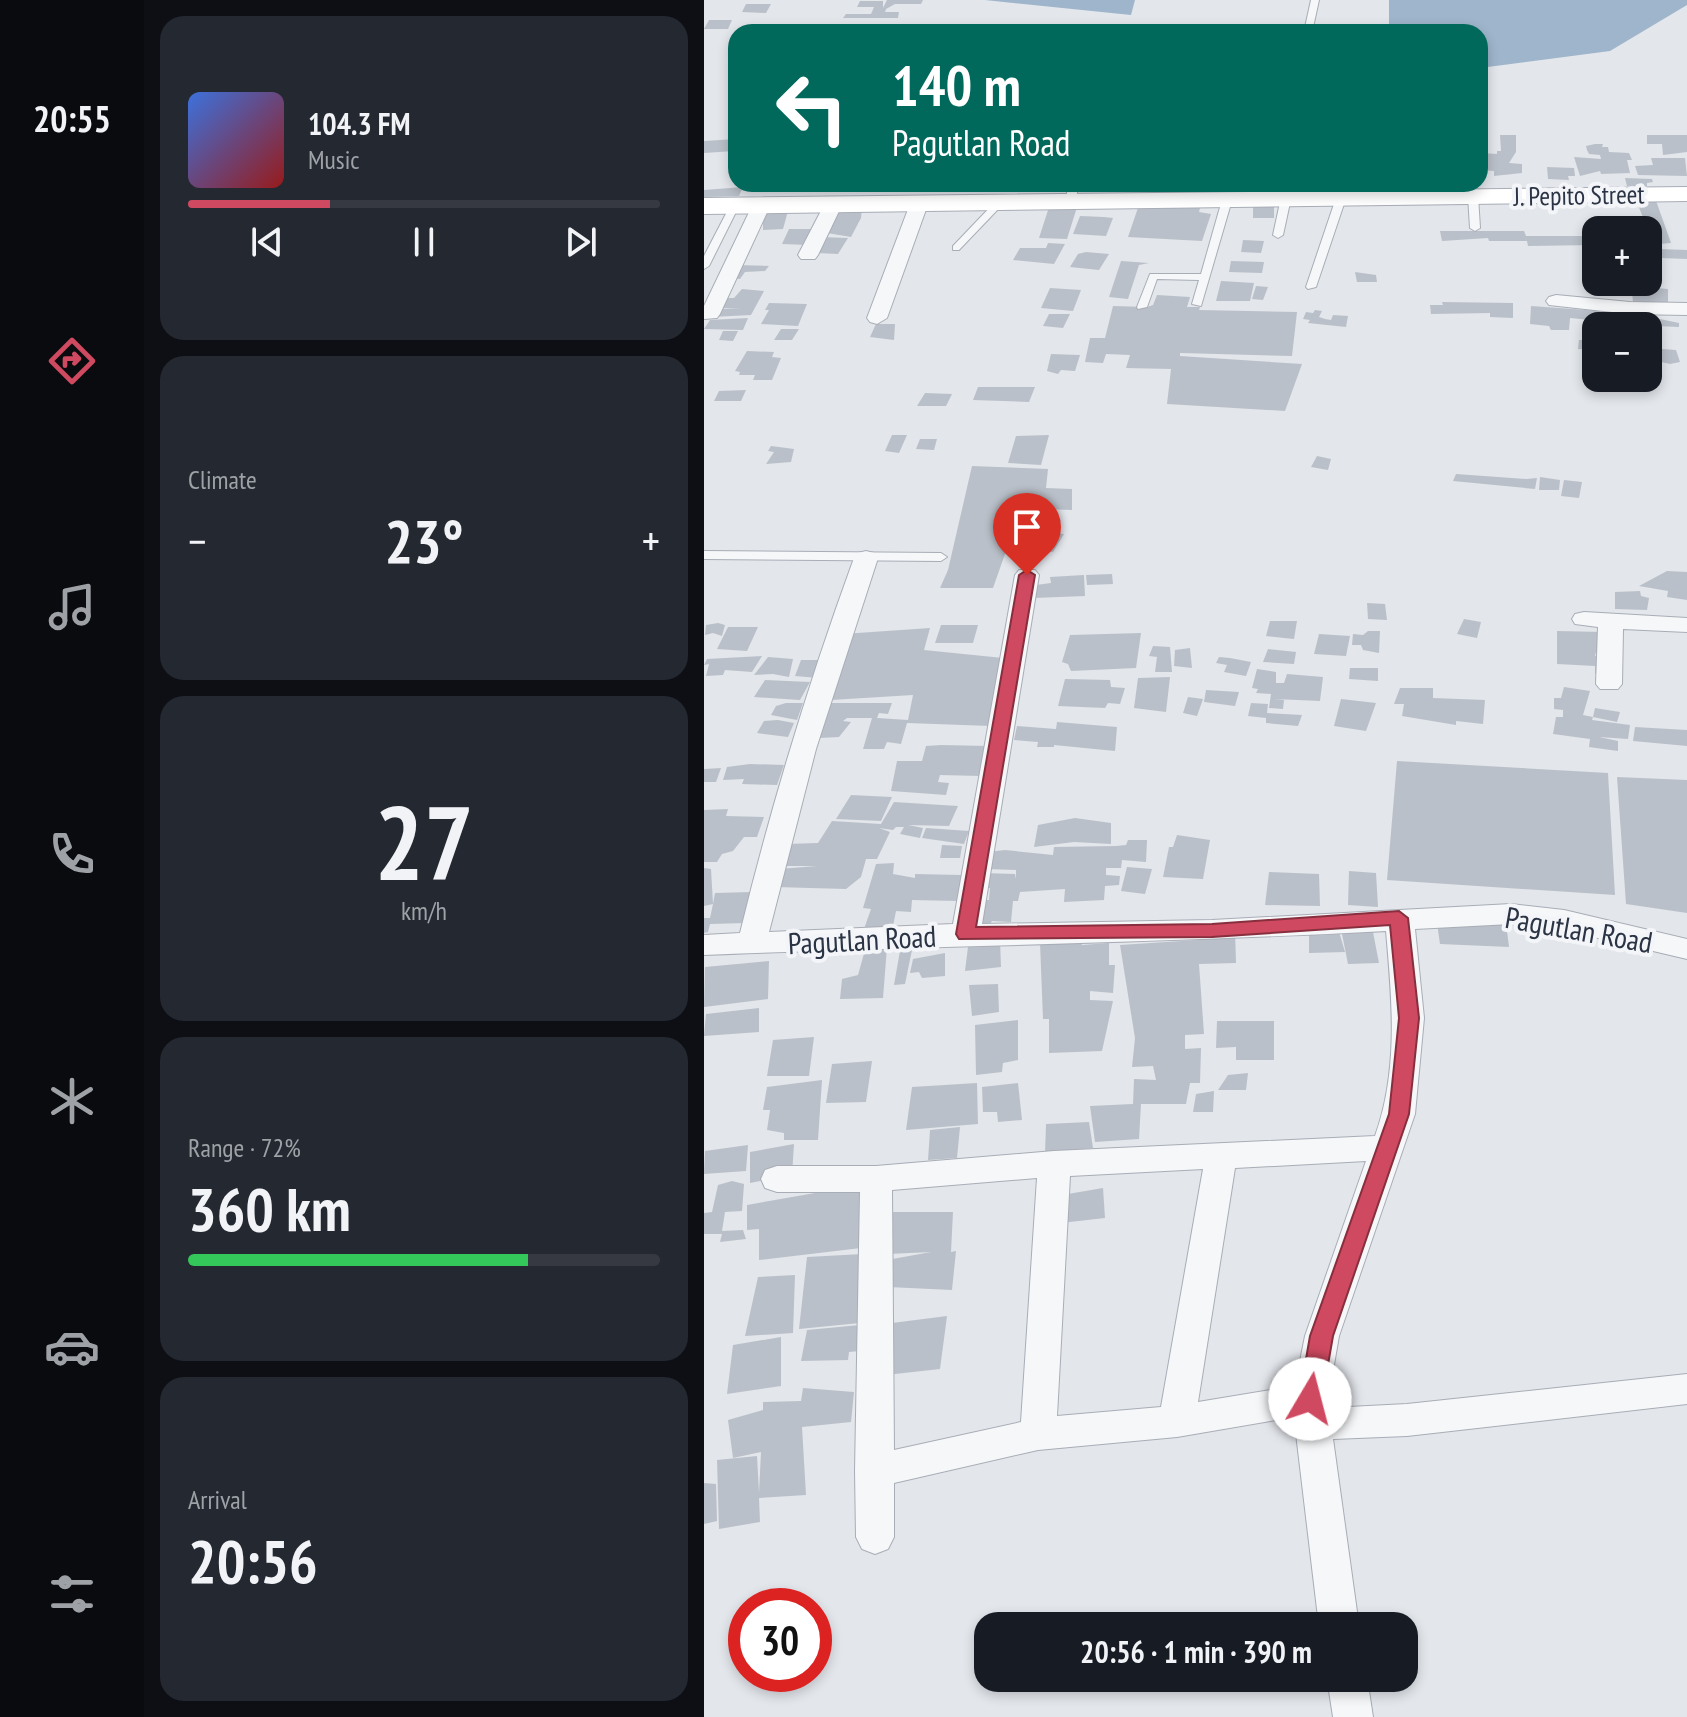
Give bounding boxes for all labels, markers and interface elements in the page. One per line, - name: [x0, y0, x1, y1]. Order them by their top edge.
- text: 140 m: [892, 49, 1021, 121]
- icon: left: [760, 56, 864, 160]
- text: 20:55: [33, 95, 111, 142]
- text: 104.3 FM: [308, 104, 410, 143]
- text: Pagutlan Road: [892, 119, 1070, 166]
- text: Music: [308, 143, 360, 176]
- street label: J. Pepito Street: [1512, 177, 1645, 213]
- map controls: [1582, 216, 1662, 392]
- button: +: [1582, 216, 1662, 296]
- icon: previous: [245, 220, 289, 264]
- icon: pause: [402, 220, 446, 264]
- icon: next: [559, 220, 603, 264]
- button: −: [1582, 312, 1662, 392]
- icon: directions: [44, 333, 100, 389]
- text: Climate: [188, 463, 257, 496]
- pin: [993, 493, 1061, 575]
- text: 23°: [384, 502, 464, 580]
- icon: arrive: [1005, 505, 1049, 549]
- text: −: [188, 512, 206, 569]
- text: +: [642, 512, 660, 569]
- icon: music: [44, 579, 100, 635]
- text: 27: [374, 774, 474, 909]
- icon: phone: [44, 826, 100, 882]
- text: km/h: [401, 894, 447, 927]
- street label: Pagutlan Road: [1502, 897, 1656, 961]
- street label: Pagutlan Road: [787, 916, 937, 962]
- icon: climate: [44, 1073, 100, 1129]
- text: Range · 72%: [188, 1131, 301, 1164]
- text: 360 km: [188, 1170, 351, 1248]
- icon: car: [44, 1319, 100, 1375]
- position arrow: [1268, 1357, 1352, 1441]
- text: Arrival: [188, 1483, 247, 1516]
- text: 20:56: [188, 1522, 318, 1600]
- icon: filters: [44, 1566, 100, 1622]
- speed limit sign: 30: [728, 1588, 832, 1692]
- text: 20:56 · 1 min · 390 m: [1080, 1632, 1312, 1671]

